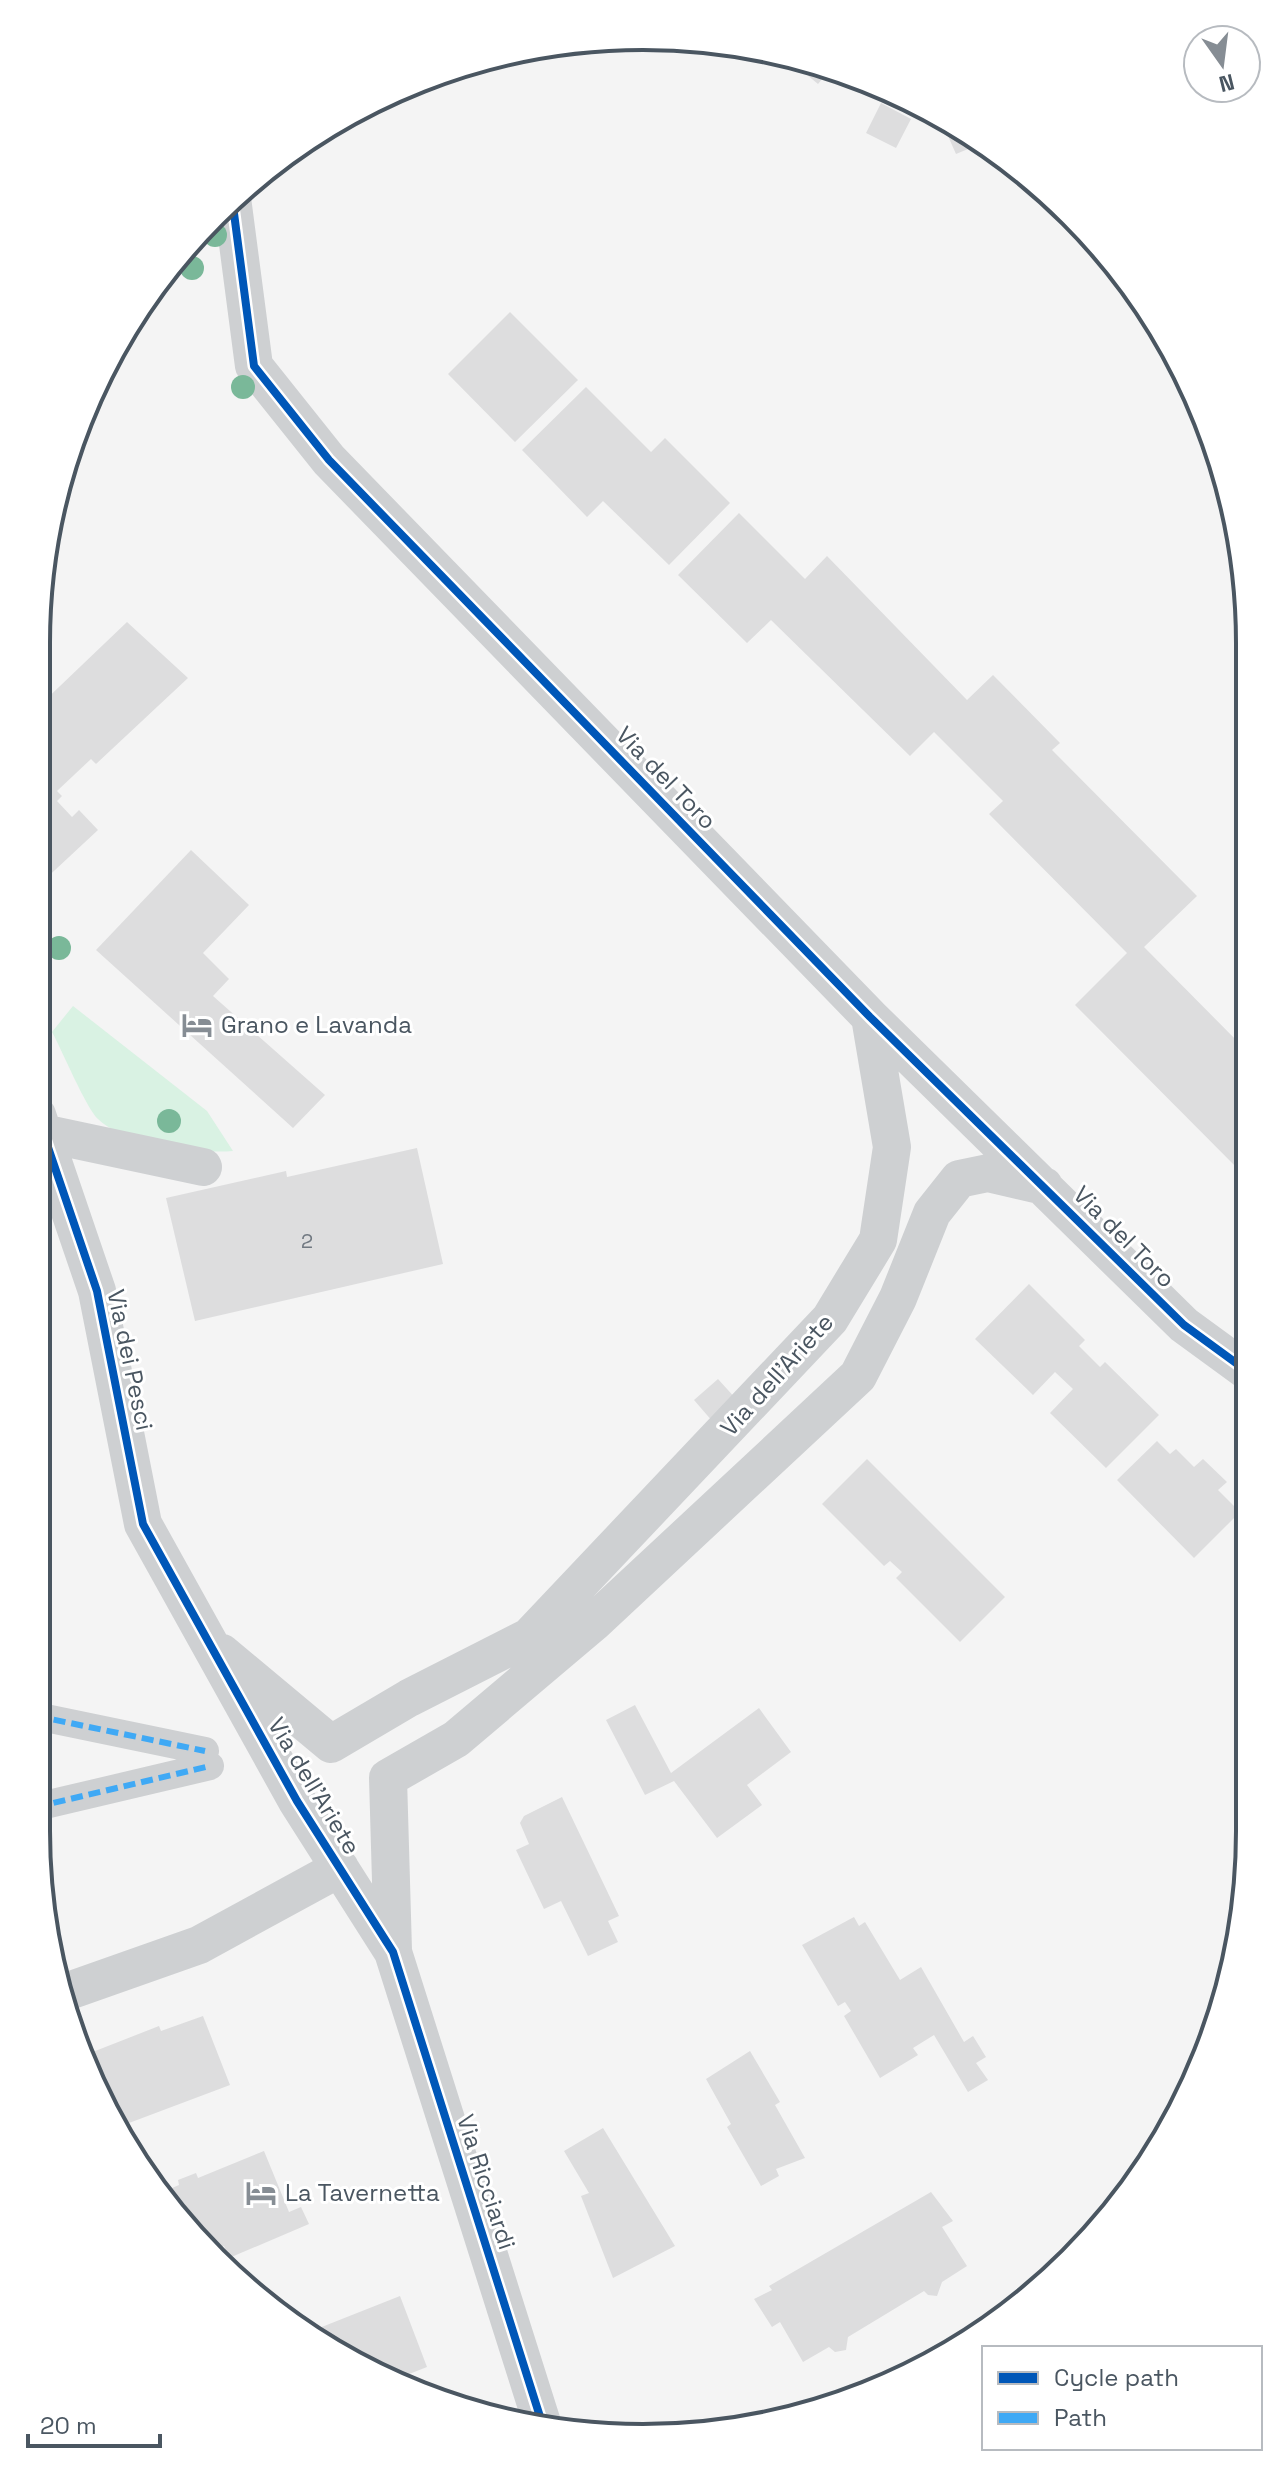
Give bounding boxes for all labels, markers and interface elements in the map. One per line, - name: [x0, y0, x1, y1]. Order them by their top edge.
- north arrow: [1182, 24, 1262, 104]
- text: N: [1216, 68, 1237, 99]
- street label: Via del Toro: [609, 719, 723, 836]
- hotel icon: Grano e Lavanda: [180, 1008, 214, 1042]
- place label: Grano e Lavanda: [221, 1009, 412, 1040]
- street label: Via del Toro: [1067, 1179, 1182, 1294]
- house number: 2: [301, 1228, 313, 1254]
- street label: Via dei Pesci: [100, 1286, 161, 1433]
- street label: Via dell'Ariete: [713, 1307, 840, 1443]
- street label: Via dell'Ariete: [261, 1711, 368, 1860]
- street label: Via Ricciardi: [450, 2110, 523, 2253]
- hotel icon: La Tavernetta: [244, 2176, 278, 2210]
- place label: La Tavernetta: [285, 2177, 440, 2208]
- legend: [982, 2346, 1262, 2450]
- text: Cycle path: [1054, 2362, 1179, 2393]
- scale bar: [28, 2398, 160, 2448]
- text: Path: [1054, 2402, 1107, 2433]
- text: 20 m: [40, 2410, 97, 2441]

